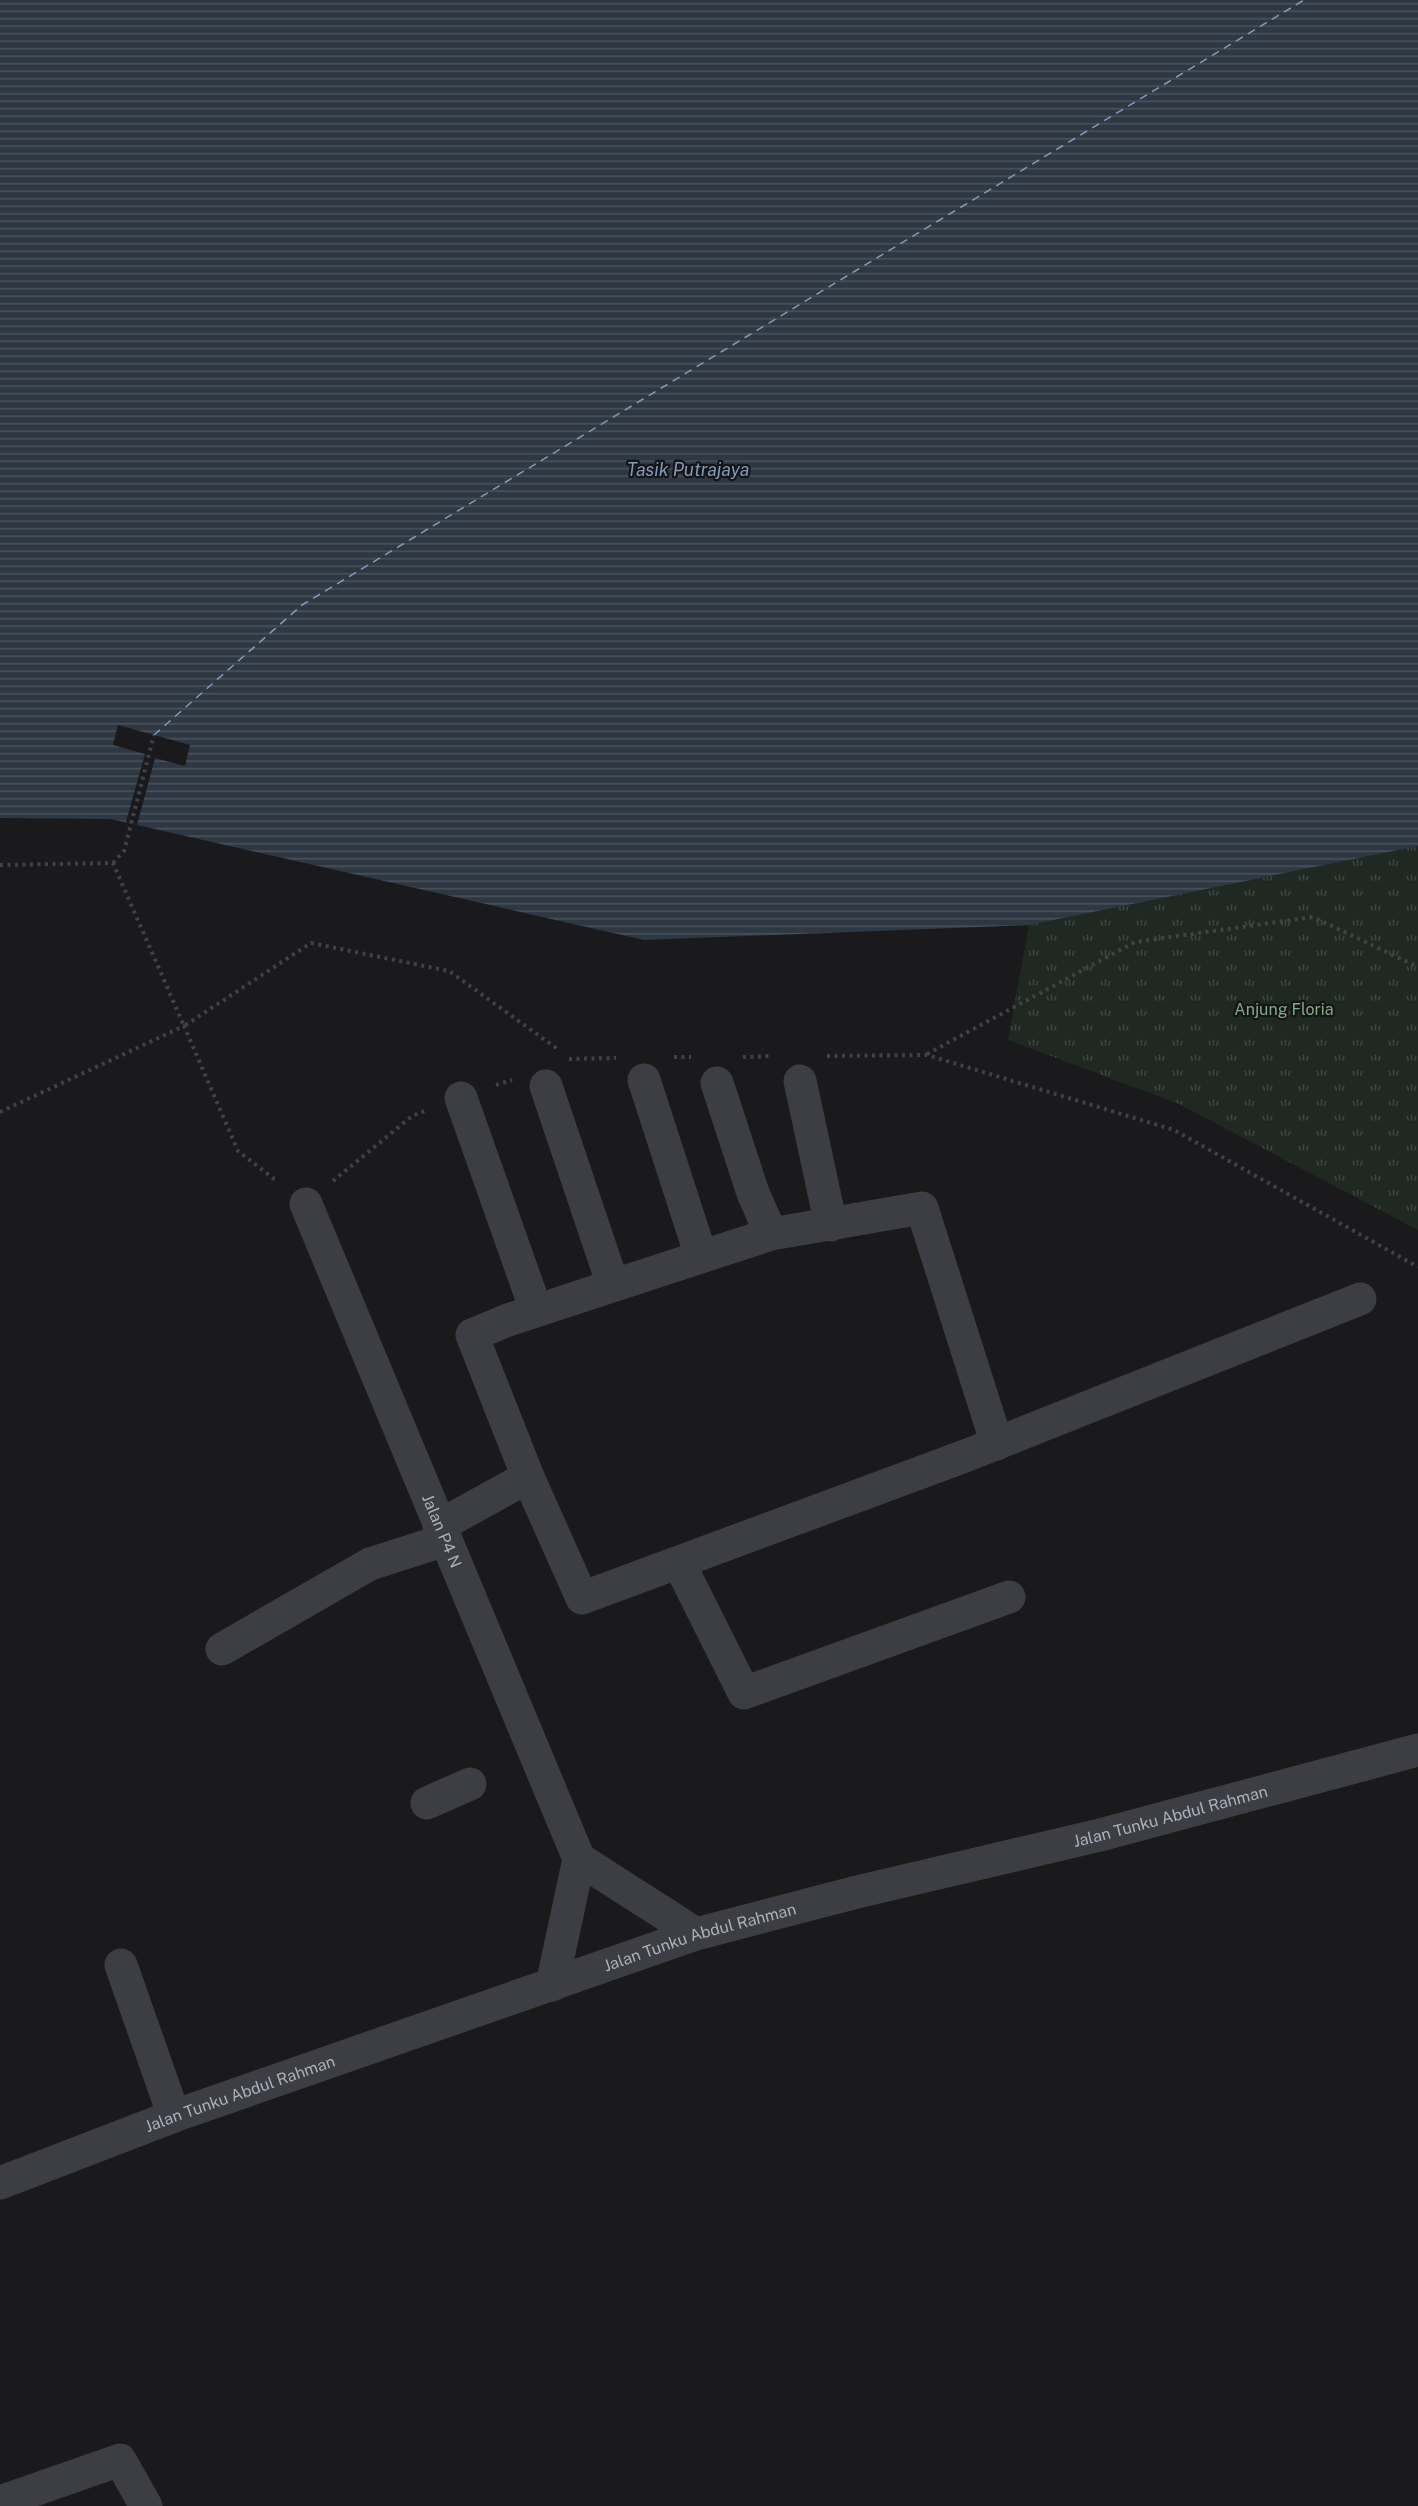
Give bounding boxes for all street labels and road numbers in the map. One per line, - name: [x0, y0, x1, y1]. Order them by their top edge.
- street label: Jalan P4 N: [418, 1491, 466, 1570]
- street label: Jalan Tunku Abdul Rahman: [1071, 1781, 1270, 1851]
- street label: Jalan Tunku Abdul Rahman: [601, 1899, 798, 1975]
- street label: Jalan Tunku Abdul Rahman: [142, 2051, 337, 2136]

